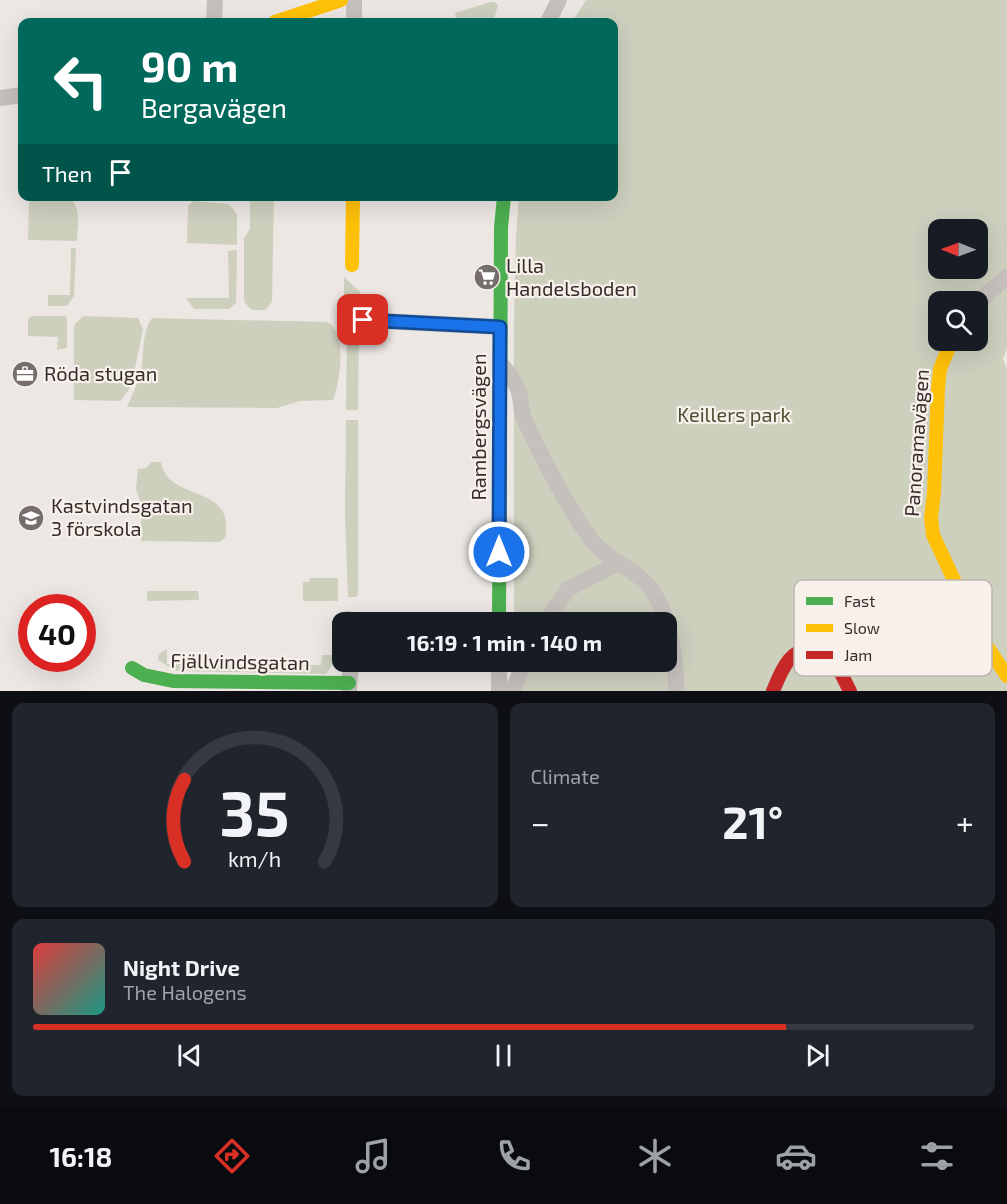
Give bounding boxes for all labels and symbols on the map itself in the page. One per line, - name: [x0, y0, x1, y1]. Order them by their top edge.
- north arrow: [928, 219, 988, 279]
- place label: Lilla Handelsboden: [506, 253, 637, 300]
- supermarket icon: Lilla Handelsboden: [472, 262, 502, 292]
- pin: [337, 294, 388, 345]
- street label: Rambergsvägen: [466, 353, 490, 501]
- office icon: Röda stugan: [10, 359, 40, 389]
- place label: Röda stugan: [44, 361, 157, 385]
- street label: Panoramavägen: [899, 368, 933, 518]
- park label: Keillers park: [677, 402, 791, 426]
- place label: Kastvindsgatan 3 förskola: [51, 493, 193, 540]
- school or university icon: Kastvindsgatan 3 förskola: [16, 503, 46, 533]
- position arrow: [467, 520, 531, 584]
- legend: [794, 580, 992, 676]
- text: Fast: [844, 591, 875, 610]
- speed limit sign: 40: [18, 594, 96, 672]
- text: Slow: [844, 618, 880, 637]
- text: Jam: [844, 645, 872, 664]
- street label: Fjällvindsgatan: [170, 648, 310, 674]

